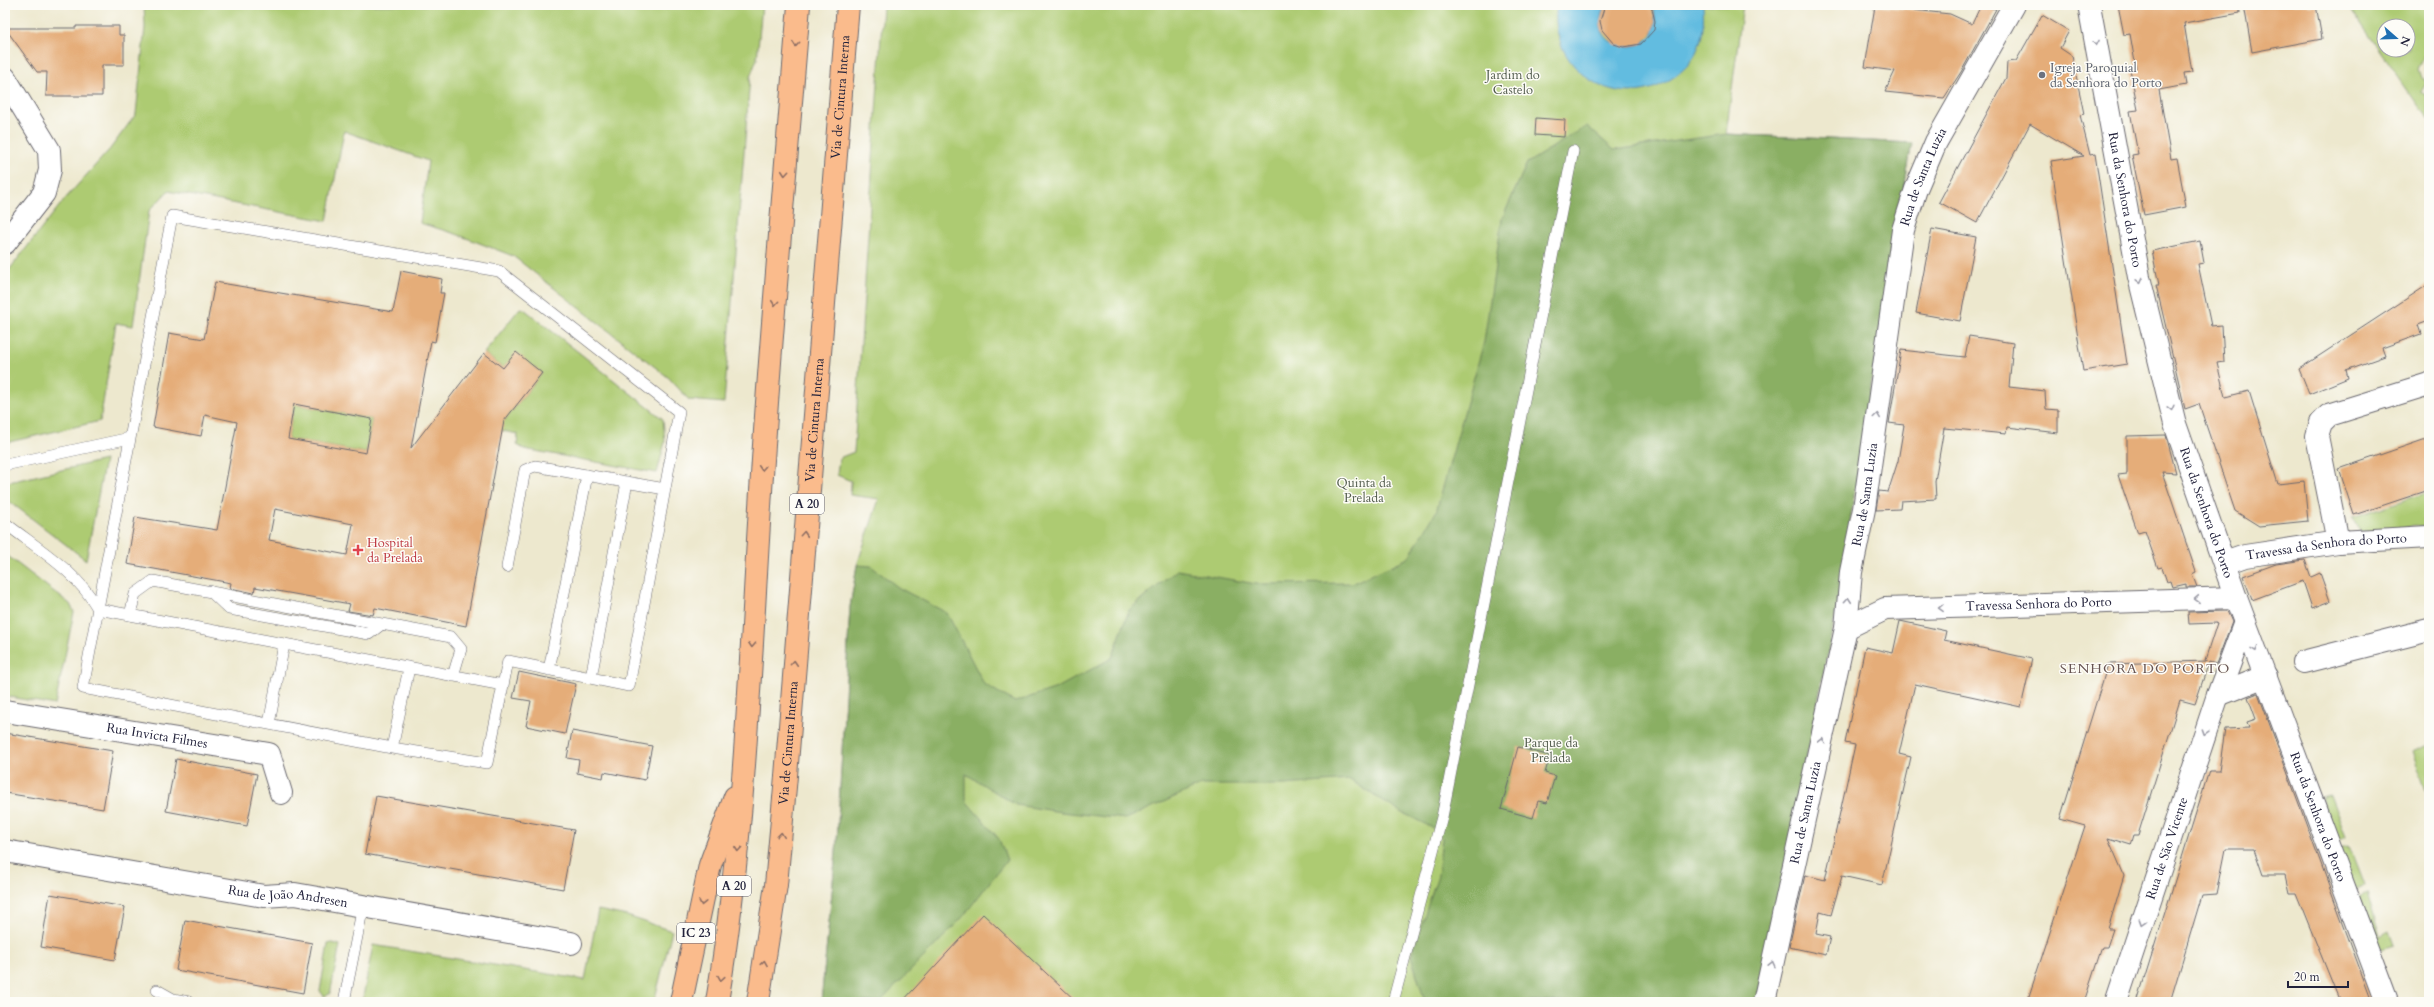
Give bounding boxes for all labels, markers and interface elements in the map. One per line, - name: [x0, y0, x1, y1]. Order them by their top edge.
- north arrow: [2376, 18, 2416, 58]
- street label: Via de Cintura Interna: [827, 34, 855, 160]
- text: N: [2396, 34, 2414, 49]
- one-way arrow: [2091, 40, 2100, 46]
- one-way arrow: [791, 41, 800, 47]
- place label: Igreja Paroquial da Senhora do Porto: [2050, 59, 2162, 92]
- park label: Jardim do Castelo: [1484, 66, 1540, 99]
- marker: Igreja Paroquial da Senhora do Porto: [2037, 70, 2047, 80]
- street label: Rua de Santa Luzia: [1896, 124, 1951, 228]
- street label: Rua da Senhora do Porto: [2104, 131, 2146, 269]
- one-way arrow: [781, 170, 790, 176]
- one-way arrow: [2136, 278, 2144, 284]
- one-way arrow: [770, 300, 779, 306]
- street label: Via de Cintura Interna: [801, 357, 829, 483]
- one-way arrow: [2166, 404, 2175, 411]
- one-way arrow: [1872, 413, 1881, 419]
- street label: Rua de Santa Luzia: [1848, 441, 1882, 548]
- street label: Rua da Senhora do Porto: [2175, 445, 2237, 581]
- one-way arrow: [758, 465, 767, 471]
- park label: Quinta da Prelada: [1336, 474, 1392, 507]
- road number: A 20: [790, 494, 824, 514]
- street label: Travessa da Senhora do Porto: [2244, 529, 2407, 565]
- one-way arrow: [800, 531, 809, 537]
- place label: Hospital da Prelada: [367, 534, 423, 567]
- marker: Hospital da Prelada: [352, 544, 364, 556]
- street label: Travessa Senhora do Porto: [1965, 593, 2112, 615]
- one-way arrow: [2194, 595, 2200, 603]
- one-way arrow: [1844, 597, 1853, 603]
- one-way arrow: [1938, 604, 1944, 612]
- one-way arrow: [747, 642, 756, 648]
- one-way arrow: [2251, 646, 2259, 653]
- district label: SENHORA DO PORTO: [2060, 659, 2230, 678]
- one-way arrow: [790, 660, 799, 666]
- street label: Via de Cintura Interna: [774, 680, 803, 806]
- street label: Rua Invicta Filmes: [105, 719, 209, 753]
- one-way arrow: [2202, 728, 2210, 735]
- park label: Parque da Prelada: [1524, 734, 1578, 767]
- one-way arrow: [1817, 738, 1826, 745]
- street label: Rua da Senhora do Porto: [2285, 749, 2350, 884]
- street label: Rua de Santa Luzia: [1786, 759, 1826, 865]
- street label: Rua de São Vicente: [2142, 795, 2192, 902]
- one-way arrow: [776, 832, 785, 838]
- one-way arrow: [734, 846, 743, 852]
- road number: A 20: [717, 876, 751, 896]
- street label: Rua de João Andresen: [227, 881, 350, 912]
- one-way arrow: [698, 900, 707, 906]
- one-way arrow: [2138, 918, 2147, 925]
- road number: IC 23: [677, 923, 715, 943]
- one-way arrow: [759, 960, 767, 967]
- one-way arrow: [1768, 961, 1776, 967]
- scale bar: [2288, 963, 2348, 989]
- text: 20 m: [2294, 969, 2321, 985]
- one-way arrow: [717, 975, 726, 981]

